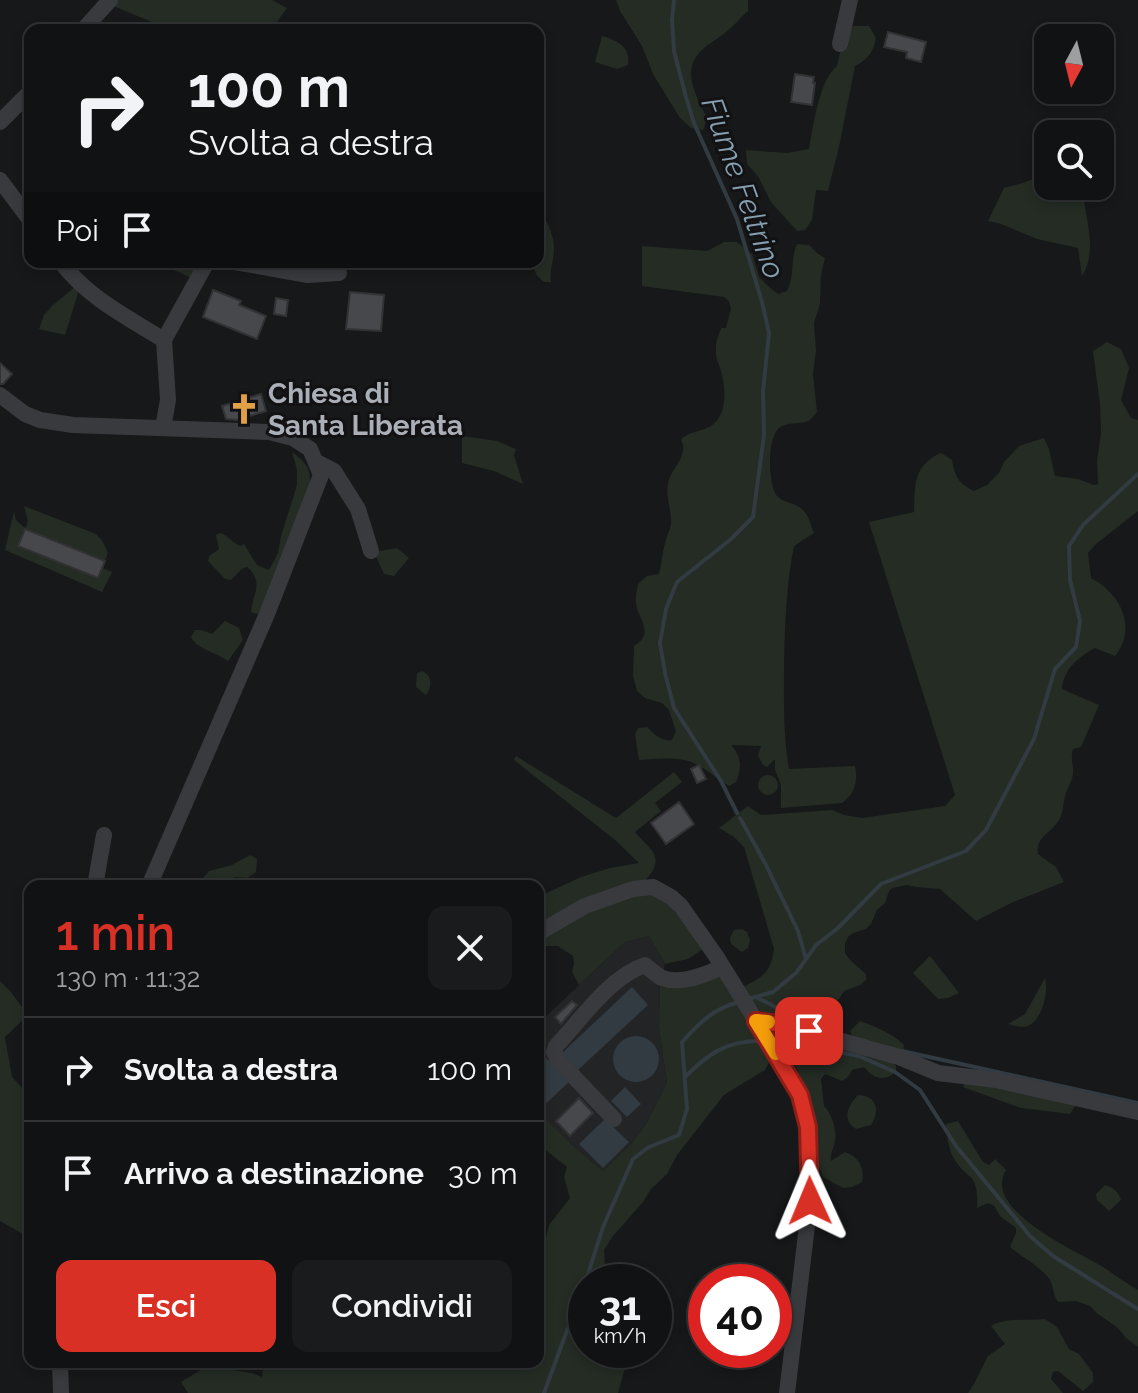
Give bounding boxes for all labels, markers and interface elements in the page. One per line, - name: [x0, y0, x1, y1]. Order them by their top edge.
- north arrow: [1034, 24, 1114, 104]
- map controls: [1034, 24, 1114, 200]
- text: 100 m: [188, 54, 350, 120]
- icon: right: [56, 56, 160, 160]
- water label: Fiume Feltrino: [694, 92, 793, 283]
- button: search: [1034, 120, 1114, 200]
- text: Svolta a destra: [188, 121, 434, 163]
- icon: arrive: [115, 208, 159, 252]
- text: Poi: [56, 213, 99, 248]
- place label: Chiesa di Santa Liberata: [268, 377, 463, 442]
- church icon: Chiesa di Santa Liberata: [227, 392, 261, 426]
- text: 1 min: [56, 905, 175, 961]
- button: close: [428, 906, 512, 990]
- text: 130 m · 11:32: [56, 963, 200, 993]
- pin: [775, 997, 843, 1065]
- icon: arrive: [787, 1009, 831, 1053]
- icon: right: [56, 1047, 100, 1091]
- text: Svolta a destra: [124, 1052, 338, 1087]
- text: 100 m: [427, 1052, 512, 1087]
- icon: arrive: [56, 1151, 100, 1195]
- text: Arrivo a destinazione: [124, 1156, 424, 1191]
- text: 30 m: [448, 1156, 518, 1191]
- position arrow: [768, 1159, 852, 1243]
- button: Esci: [56, 1260, 276, 1352]
- button: Condividi: [292, 1260, 512, 1352]
- speed limit sign: 40: [688, 1264, 792, 1368]
- text: 31: [599, 1282, 641, 1329]
- text: km/h: [594, 1324, 646, 1348]

